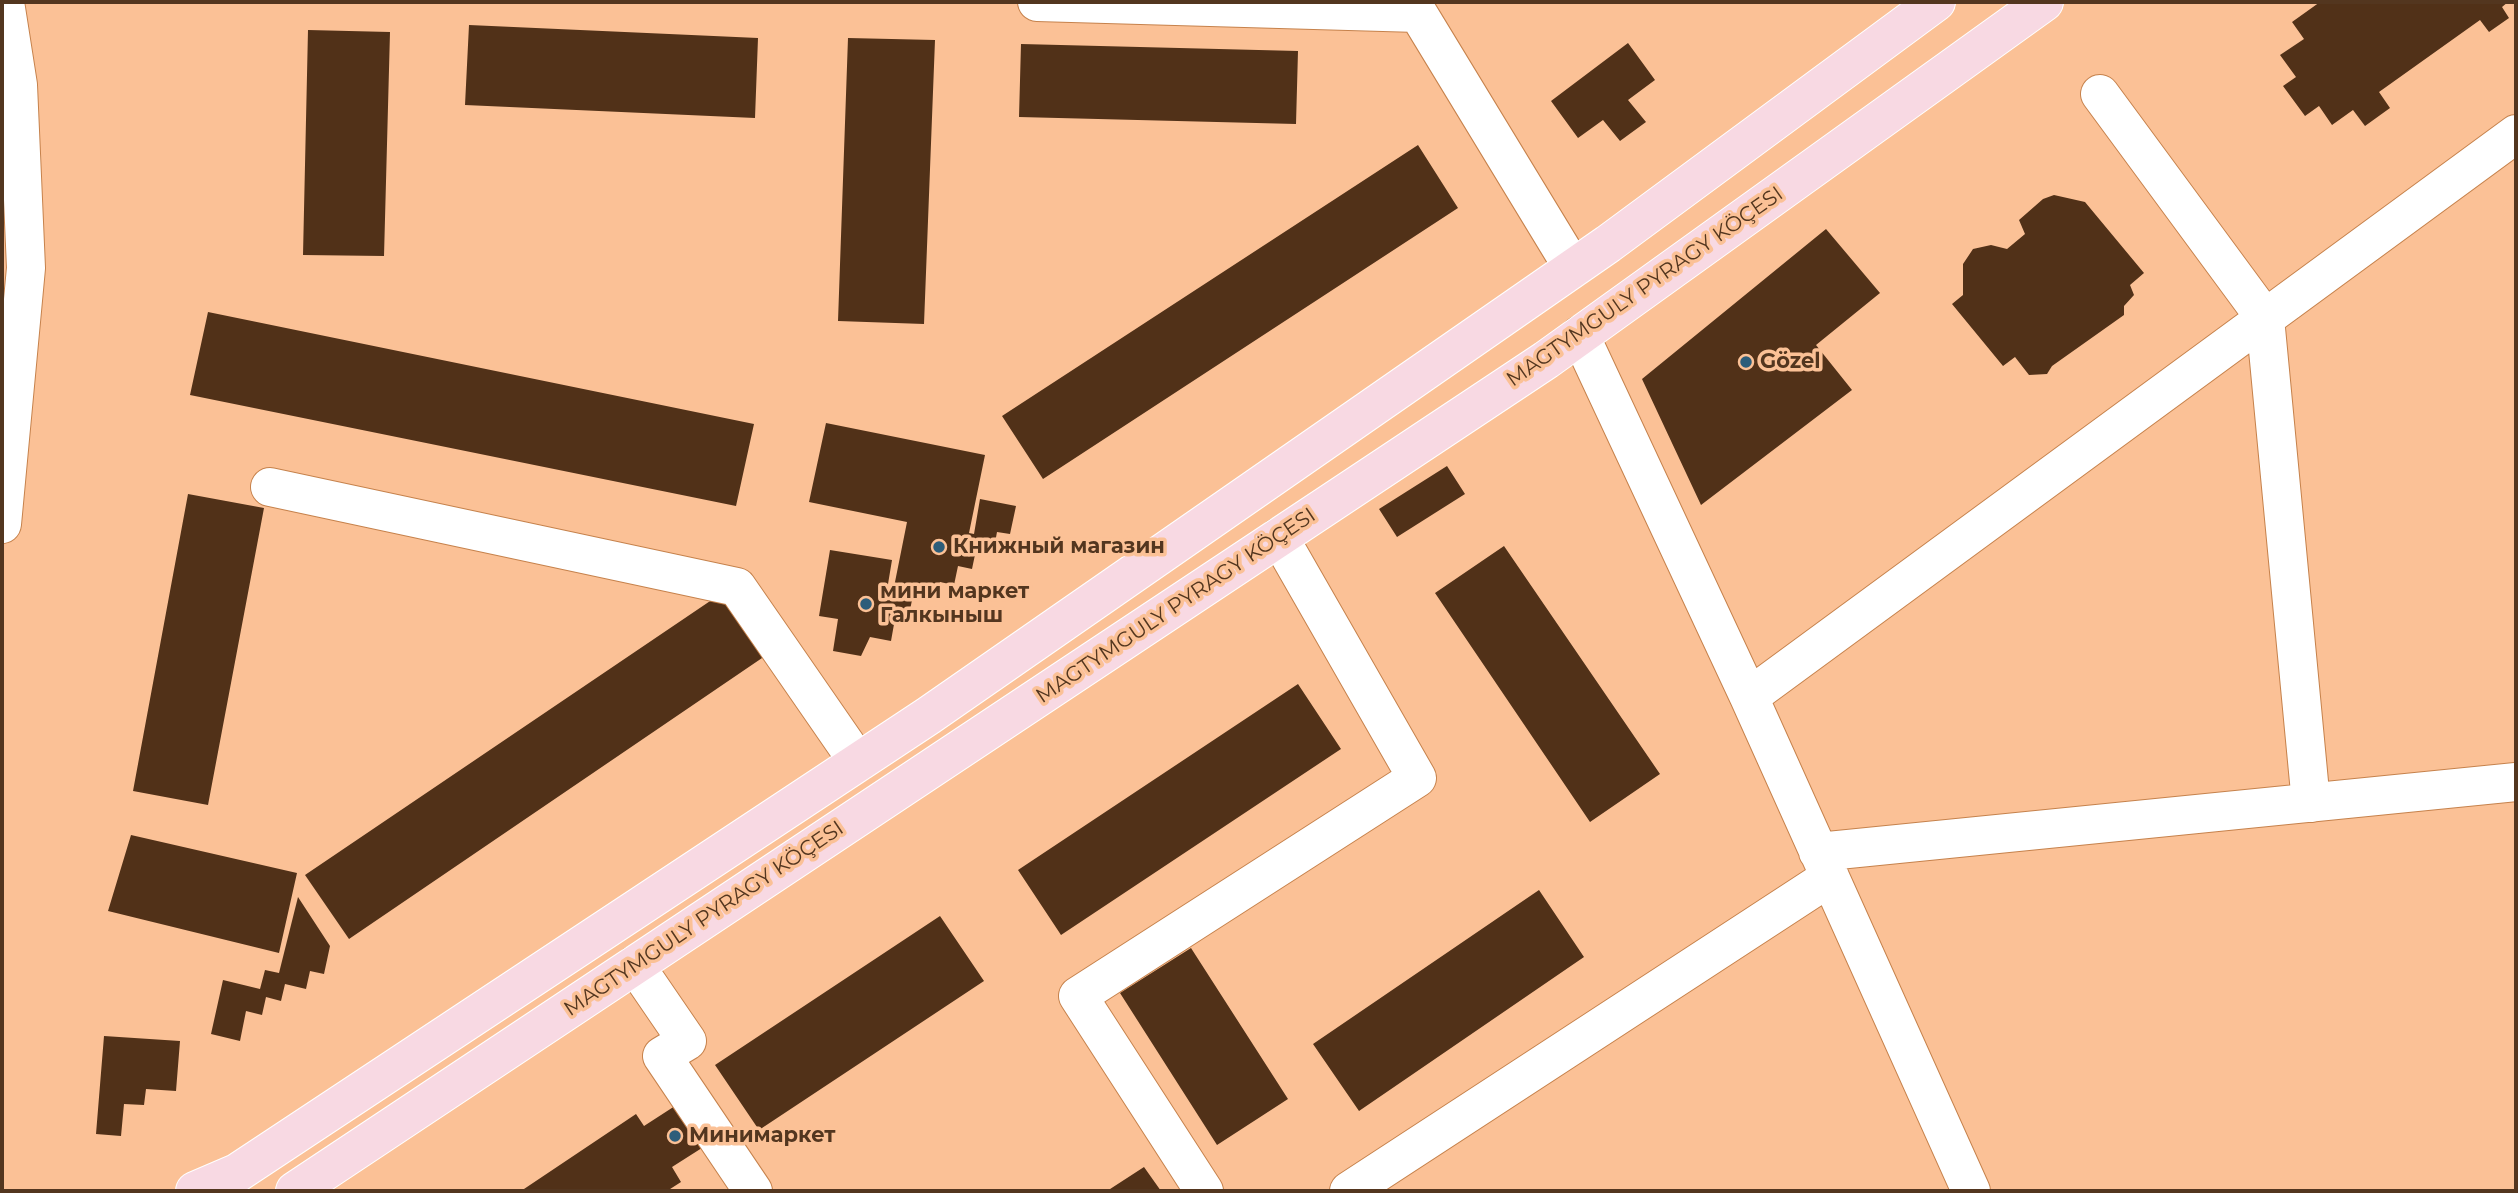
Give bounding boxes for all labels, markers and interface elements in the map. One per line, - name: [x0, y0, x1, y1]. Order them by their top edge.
- street label: MAGTYMGULY PYRAGY KÖÇESI: [1502, 182, 1788, 392]
- place label: Gözel: [1760, 349, 1821, 375]
- marker: Gözel: [1738, 354, 1754, 370]
- street label: MAGTYMGULY PYRAGY KÖÇESI: [1032, 503, 1320, 709]
- place label: Книжный магазин: [953, 534, 1165, 560]
- marker: Книжный магазин: [931, 539, 947, 555]
- place label: мини маркет Галкыныш: [880, 579, 1029, 629]
- marker: мини маркет Галкыныш: [858, 596, 874, 612]
- street label: MAGTYMGULY PYRAGY KÖÇESI: [560, 816, 848, 1022]
- place label: Минимаркет: [689, 1123, 836, 1149]
- marker: Минимаркет: [667, 1128, 683, 1144]

